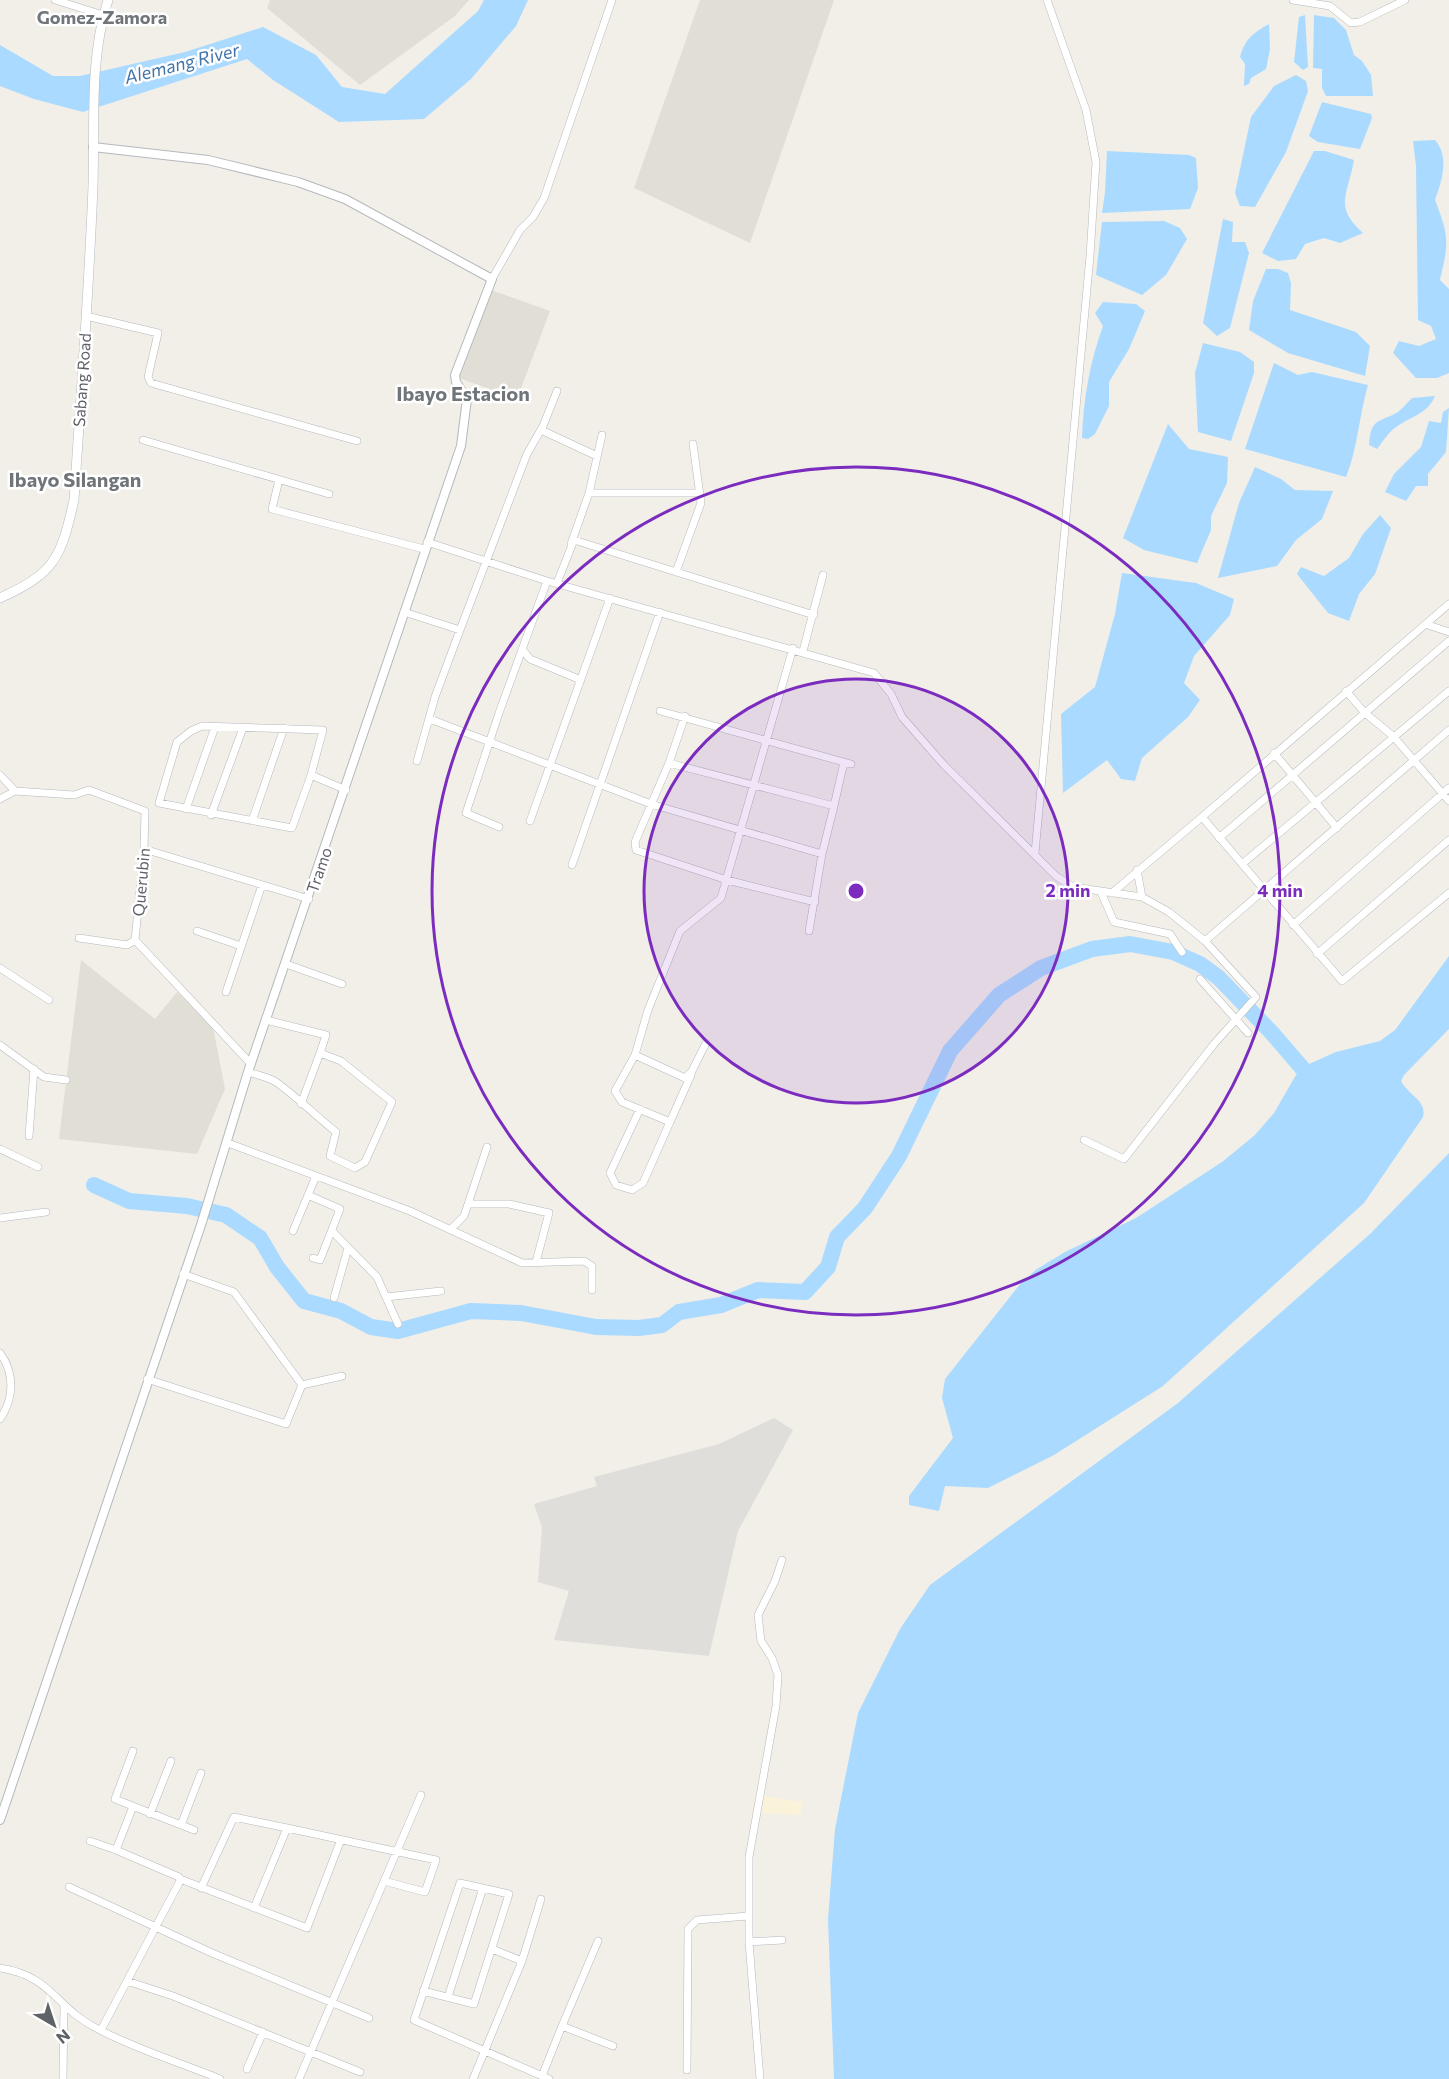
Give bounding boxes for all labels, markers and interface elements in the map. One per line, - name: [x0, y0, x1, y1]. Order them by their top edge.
- district label: Gomez-Zamora: [37, 6, 167, 28]
- water label: Alemang River: [121, 38, 242, 88]
- street label: Sabang Road: [69, 332, 94, 427]
- district label: Ibayo Estacion: [396, 381, 530, 405]
- district label: Ibayo Silangan: [9, 467, 141, 491]
- street label: Tramo: [302, 845, 335, 895]
- street label: Querubin: [128, 847, 153, 917]
- text: 2 min: [1046, 879, 1090, 901]
- text: 4 min: [1257, 879, 1303, 901]
- centre of rings: [846, 881, 866, 901]
- north arrow: [24, 1995, 84, 2055]
- text: N: [53, 2026, 74, 2048]

